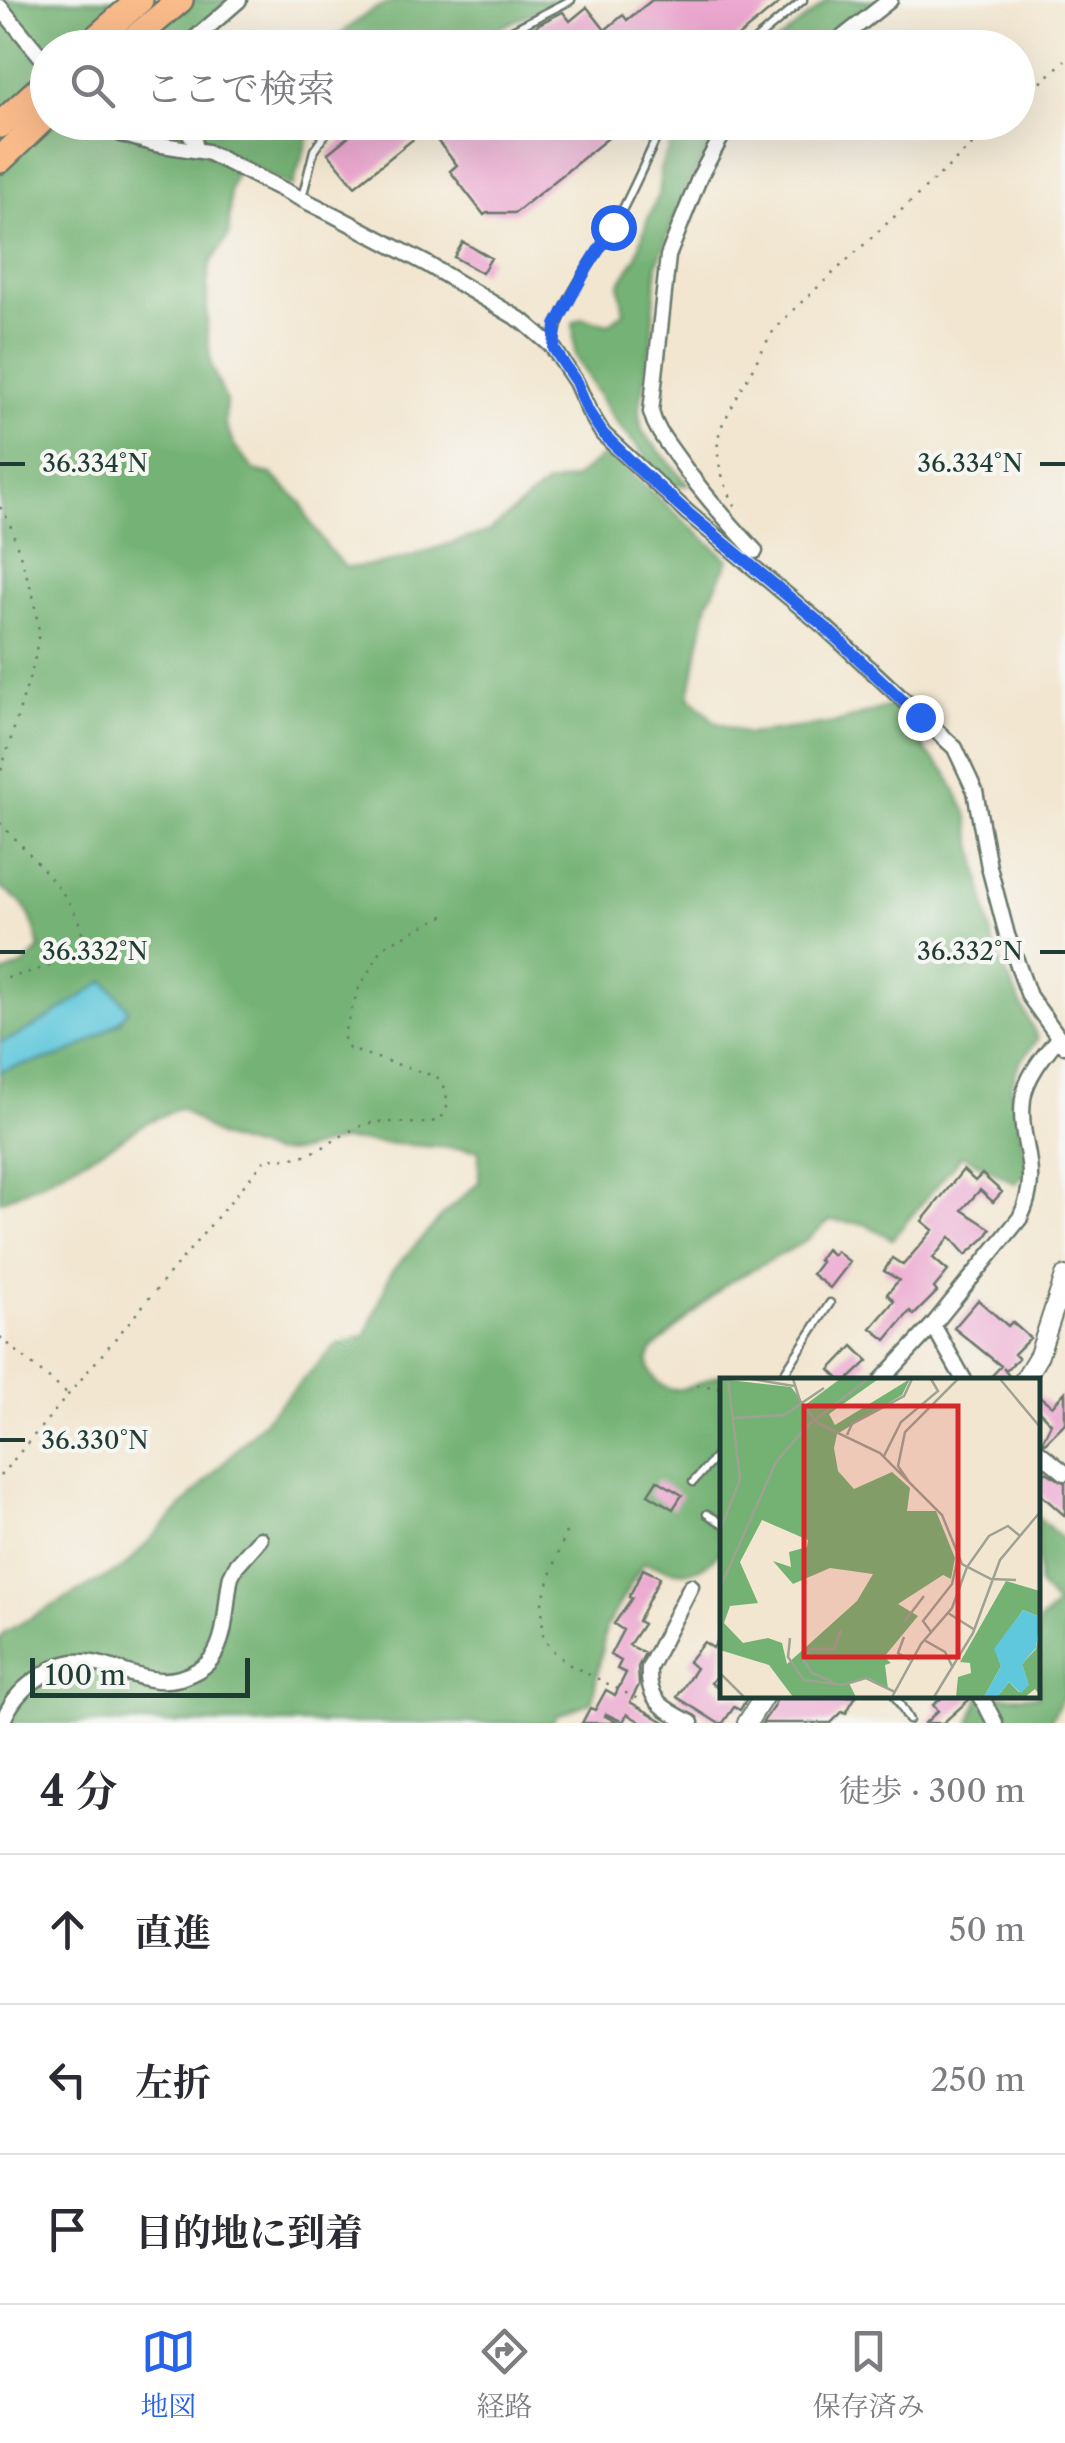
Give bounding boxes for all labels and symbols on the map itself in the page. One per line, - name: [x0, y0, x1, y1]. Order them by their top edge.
- route start: [591, 205, 637, 251]
- text: 36.334°N: [42, 448, 148, 479]
- text: 36.334°N: [917, 448, 1023, 479]
- route end: [898, 695, 944, 741]
- text: 36.332°N: [42, 936, 148, 967]
- text: 36.332°N: [917, 936, 1023, 967]
- inset map: [720, 1378, 1040, 1698]
- text: 36.330°N: [41, 1425, 149, 1456]
- scale bar: [30, 1653, 250, 1698]

